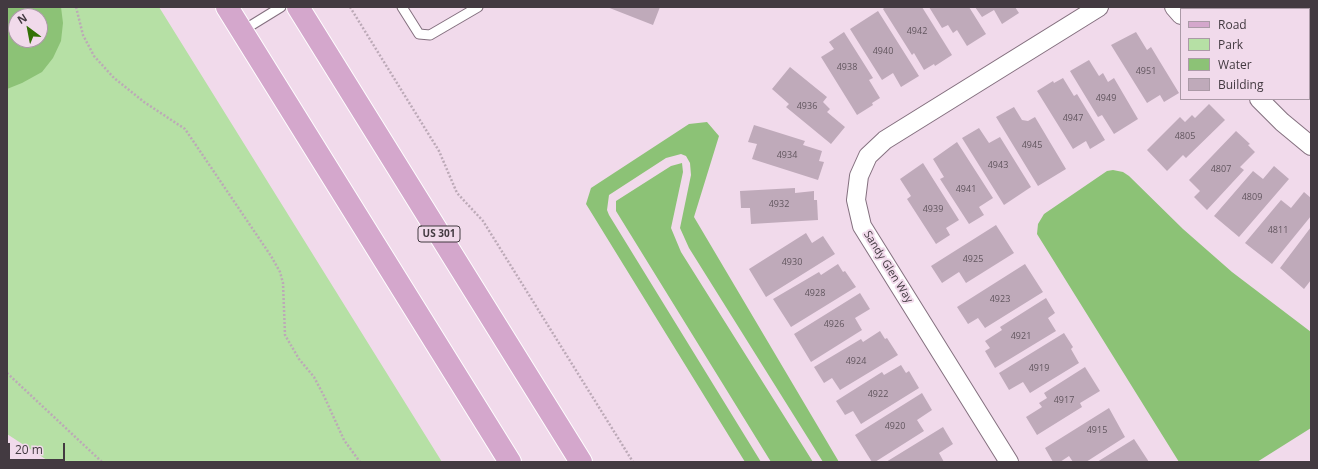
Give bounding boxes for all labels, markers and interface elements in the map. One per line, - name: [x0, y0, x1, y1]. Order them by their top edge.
- north arrow: [8, 8, 48, 48]
- legend: [1180, 8, 1310, 100]
- text: N: [14, 10, 30, 27]
- text: Road: [1218, 16, 1247, 33]
- house number: 4942: [907, 26, 927, 36]
- text: Park: [1218, 36, 1243, 53]
- house number: 4940: [873, 46, 893, 56]
- text: Water: [1218, 56, 1252, 73]
- house number: 4938: [837, 62, 857, 72]
- house number: 4951: [1136, 66, 1156, 76]
- text: Building: [1218, 76, 1263, 93]
- house number: 4949: [1096, 93, 1116, 103]
- house number: 4936: [797, 101, 817, 111]
- house number: 4947: [1063, 113, 1083, 123]
- house number: 4805: [1175, 131, 1195, 141]
- house number: 4945: [1022, 140, 1042, 150]
- house number: 4934: [777, 150, 797, 160]
- house number: 4943: [988, 160, 1008, 170]
- house number: 4807: [1211, 164, 1231, 174]
- house number: 4941: [956, 184, 976, 194]
- house number: 4809: [1242, 192, 1262, 202]
- house number: 4932: [769, 199, 789, 209]
- house number: 4939: [923, 204, 943, 214]
- house number: 4811: [1268, 225, 1288, 235]
- road number: US 301: [418, 226, 460, 242]
- street label: Sandy Glen Way: [861, 229, 915, 305]
- house number: 4925: [963, 254, 983, 264]
- house number: 4930: [782, 257, 802, 267]
- house number: 4928: [805, 288, 825, 298]
- house number: 4923: [990, 294, 1010, 304]
- house number: 4926: [824, 319, 844, 329]
- house number: 4921: [1011, 331, 1031, 341]
- house number: 4924: [846, 356, 866, 366]
- house number: 4919: [1029, 363, 1049, 373]
- house number: 4922: [868, 389, 888, 399]
- house number: 4917: [1054, 395, 1074, 405]
- house number: 4920: [885, 421, 905, 431]
- house number: 4915: [1087, 425, 1107, 435]
- scale bar: [10, 435, 67, 461]
- text: 20 m: [15, 441, 43, 458]

